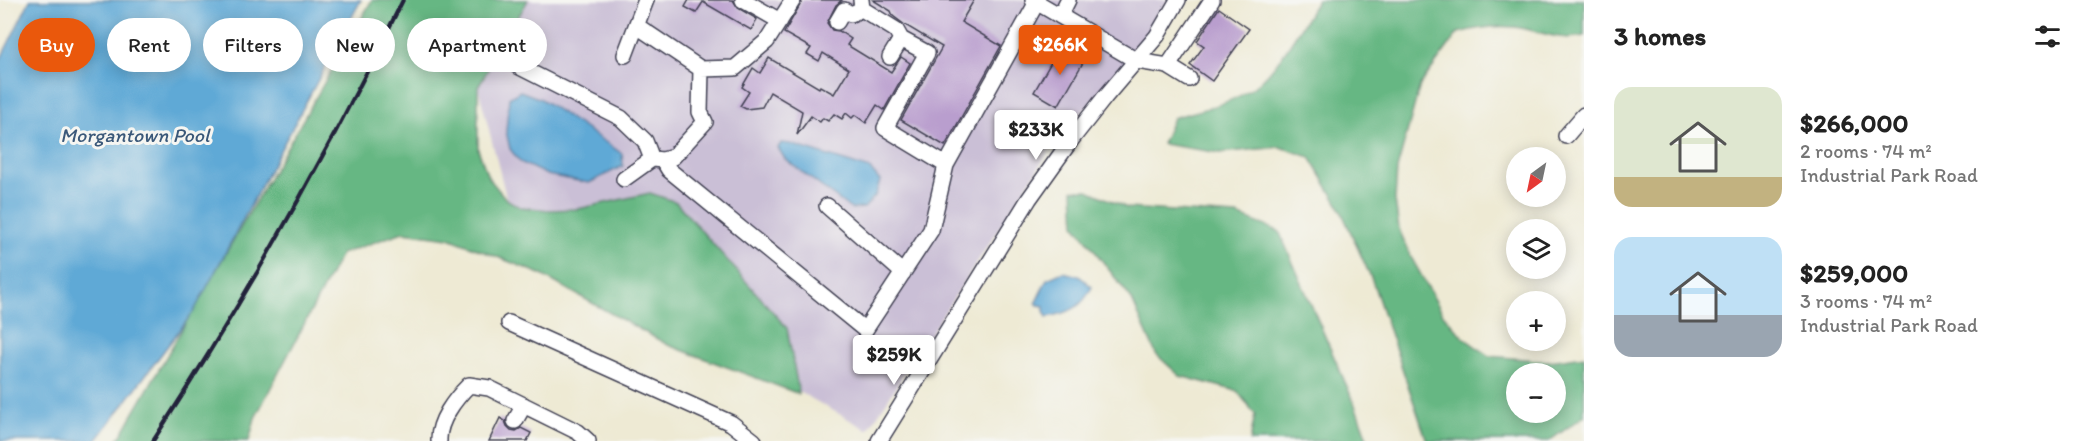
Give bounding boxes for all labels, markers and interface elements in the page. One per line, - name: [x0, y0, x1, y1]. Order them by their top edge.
- chip: Buy: [18, 18, 95, 72]
- chip: Rent: [107, 18, 191, 72]
- chip: Filters: [203, 18, 303, 72]
- chip: New: [315, 18, 395, 72]
- chip: Apartment: [407, 18, 547, 72]
- text: 3 homes: [1614, 20, 1706, 52]
- icon: filters: [2031, 20, 2064, 53]
- pin: $266K: [1018, 25, 1102, 76]
- text: $266K: [1033, 32, 1087, 56]
- text: $266,000: [1800, 107, 1909, 139]
- pin: $233K: [994, 110, 1078, 161]
- icon: home: [1662, 111, 1734, 183]
- text: $233K: [1008, 117, 1064, 141]
- water label: Morgantown Pool: [60, 123, 211, 147]
- text: 2 rooms · 74 m²: [1800, 139, 1932, 163]
- north arrow: [1506, 147, 1566, 207]
- map controls: [1506, 147, 1566, 423]
- text: Industrial Park Road: [1800, 163, 1978, 187]
- button: layers: [1506, 219, 1566, 279]
- text: $259,000: [1800, 257, 1908, 289]
- icon: home: [1662, 261, 1734, 333]
- text: 3 rooms · 74 m²: [1800, 289, 1932, 313]
- button: +: [1506, 291, 1566, 351]
- text: Industrial Park Road: [1800, 313, 1978, 337]
- pin: $259K: [852, 335, 936, 386]
- text: $259K: [867, 342, 921, 366]
- button: −: [1506, 363, 1566, 423]

